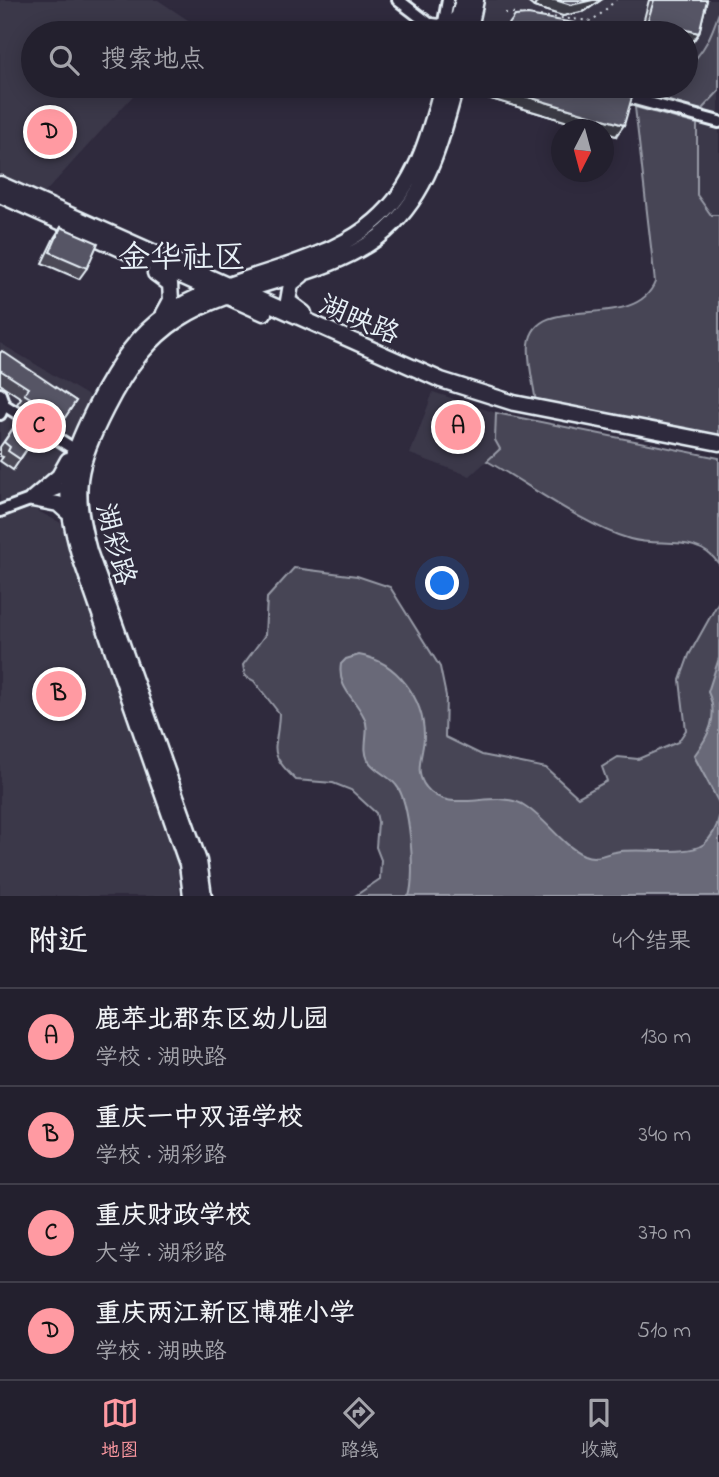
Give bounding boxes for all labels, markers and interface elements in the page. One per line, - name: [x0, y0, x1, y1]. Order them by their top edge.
- search box: [21, 21, 698, 98]
- icon: search: [45, 41, 83, 79]
- text: 搜索地点: [101, 42, 205, 80]
- pin: D: [27, 106, 73, 158]
- north arrow: [551, 119, 614, 182]
- district label: 金华社区: [118, 236, 246, 283]
- street label: 湖映路: [312, 286, 405, 357]
- pin: C: [16, 400, 62, 452]
- pin: A: [435, 401, 481, 453]
- street label: 湖彩路: [83, 499, 144, 591]
- your location: [425, 566, 459, 600]
- pin: B: [36, 668, 82, 720]
- text: 附近: [28, 921, 88, 965]
- text: 4个结果: [613, 926, 691, 959]
- text: 鹿苹北郡东区幼儿园: [95, 1002, 329, 1040]
- text: A: [44, 1021, 58, 1054]
- text: 130 m: [641, 1021, 691, 1054]
- text: 学校 · 湖映路: [95, 1042, 226, 1075]
- text: 重庆一中双语学校: [95, 1100, 303, 1138]
- text: B: [43, 1119, 59, 1152]
- text: 340 m: [638, 1119, 691, 1152]
- text: 学校 · 湖彩路: [95, 1140, 226, 1173]
- text: 重庆财政学校: [95, 1198, 251, 1236]
- text: C: [45, 1217, 57, 1250]
- text: 370 m: [638, 1217, 691, 1250]
- text: 大学 · 湖彩路: [95, 1238, 226, 1271]
- text: 重庆两江新区博雅小学: [95, 1296, 355, 1334]
- text: D: [43, 1315, 59, 1348]
- text: 510 m: [637, 1315, 691, 1348]
- text: 学校 · 湖映路: [95, 1336, 226, 1369]
- tab: 地图: [101, 1394, 139, 1465]
- tab: 路线: [340, 1394, 378, 1465]
- tab: 收藏: [580, 1394, 618, 1465]

